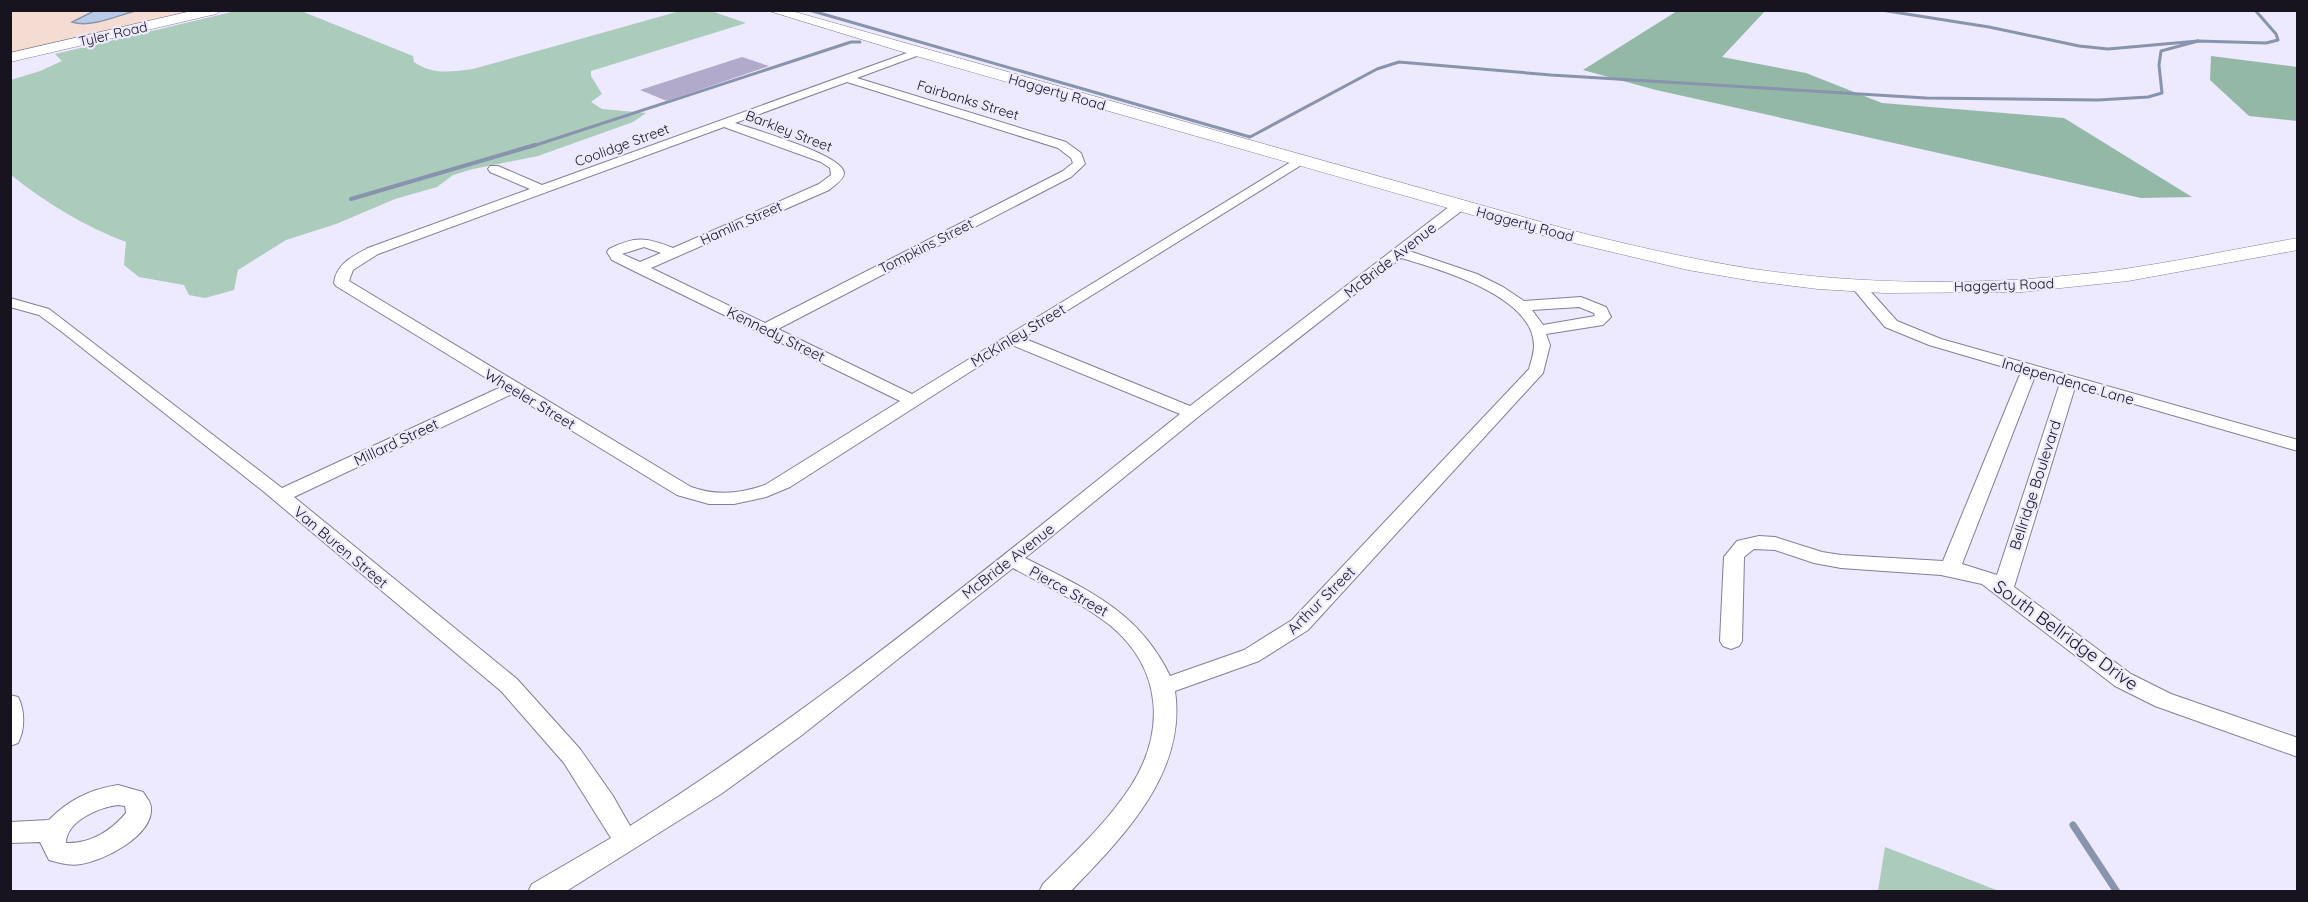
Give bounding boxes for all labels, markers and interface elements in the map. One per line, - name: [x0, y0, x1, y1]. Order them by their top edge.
- street label: Tyler Road: [77, 17, 149, 51]
- street label: Haggerty Road: [1006, 70, 1108, 114]
- street label: Fairbanks Street: [915, 76, 1021, 124]
- street label: Barkley Street: [743, 106, 835, 156]
- street label: Coolidge Street: [572, 119, 672, 170]
- street label: Hamlin Street: [697, 197, 785, 249]
- street label: Haggerty Road: [1474, 202, 1576, 246]
- street label: Tompkins Street: [876, 214, 977, 278]
- street label: McBride Avenue: [1340, 218, 1440, 302]
- street label: Haggerty Road: [1954, 274, 2054, 296]
- street label: McKinley Street: [967, 299, 1069, 371]
- street label: Kennedy Street: [724, 302, 828, 366]
- street label: Independence Lane: [2000, 353, 2136, 409]
- street label: Wheeler Street: [481, 364, 579, 434]
- street label: Millard Street: [351, 414, 441, 470]
- street label: Bellridge Boulevard: [2005, 418, 2065, 552]
- street label: Van Buren Street: [290, 502, 392, 592]
- street label: McBride Avenue: [958, 519, 1058, 603]
- street label: Pierce Street: [1026, 562, 1112, 620]
- street label: Arthur Street: [1283, 562, 1359, 638]
- street label: South Bellridge Drive: [1989, 575, 2143, 695]

